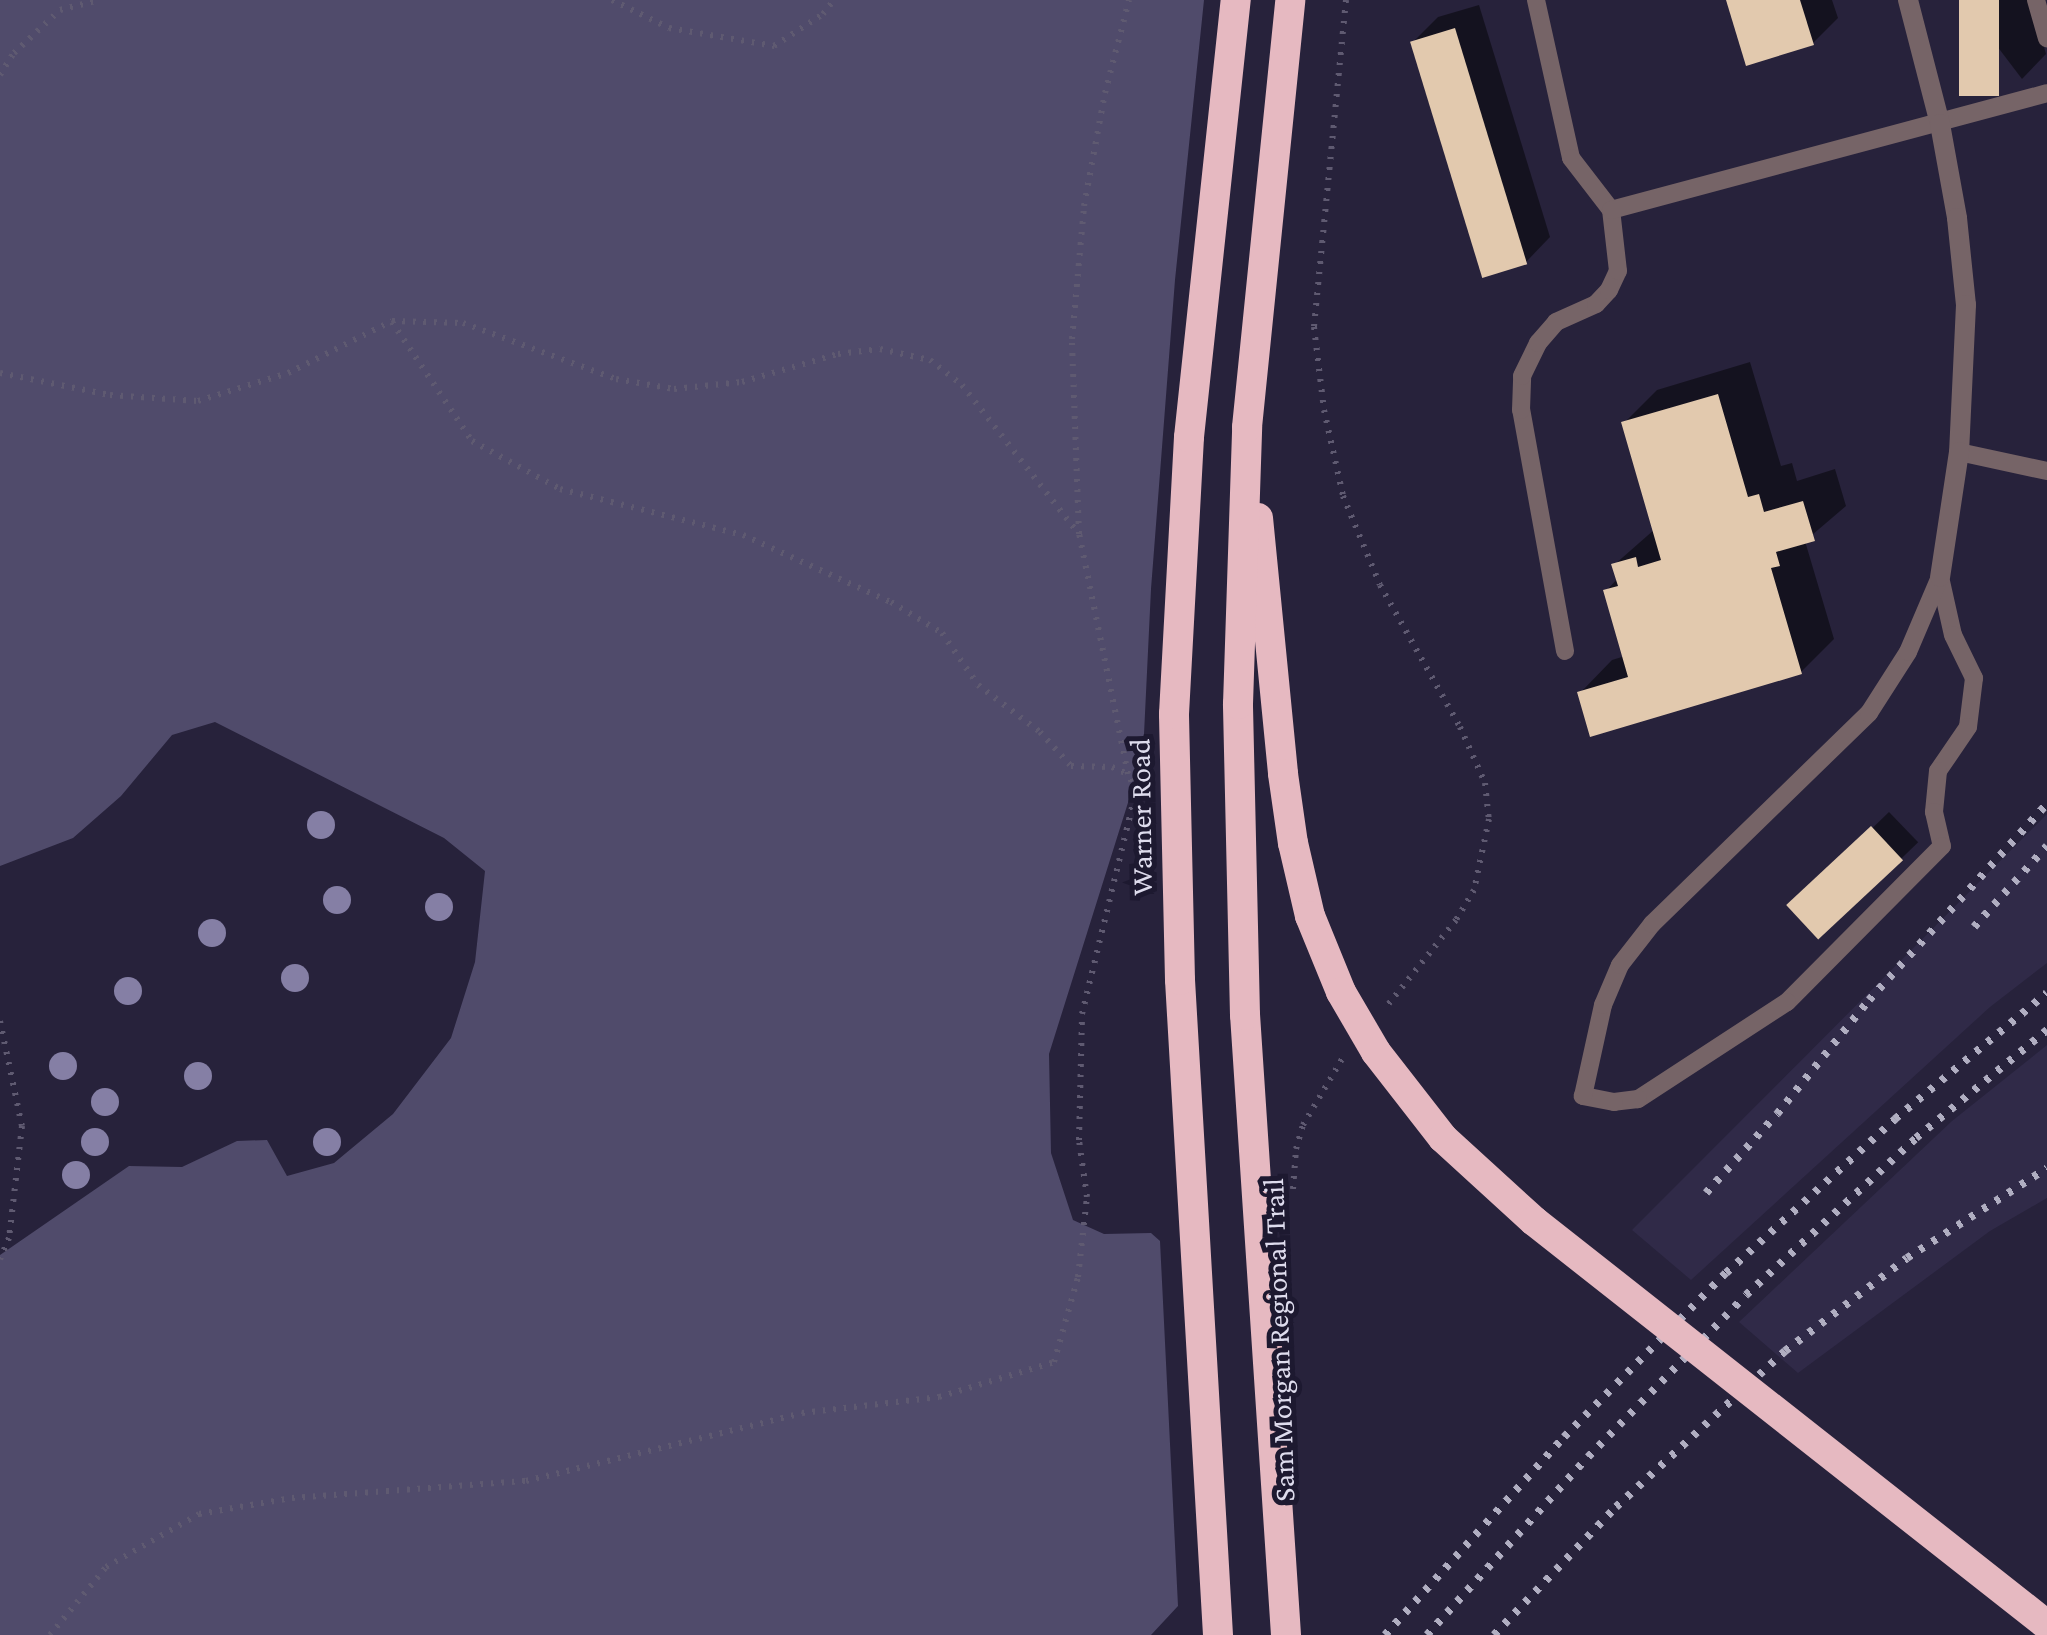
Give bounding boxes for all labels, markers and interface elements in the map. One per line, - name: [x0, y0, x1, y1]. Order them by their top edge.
- street label: Warner Road: [1122, 738, 1160, 896]
- street label: Sam Morgan Regional Trail: [1255, 1178, 1303, 1502]

